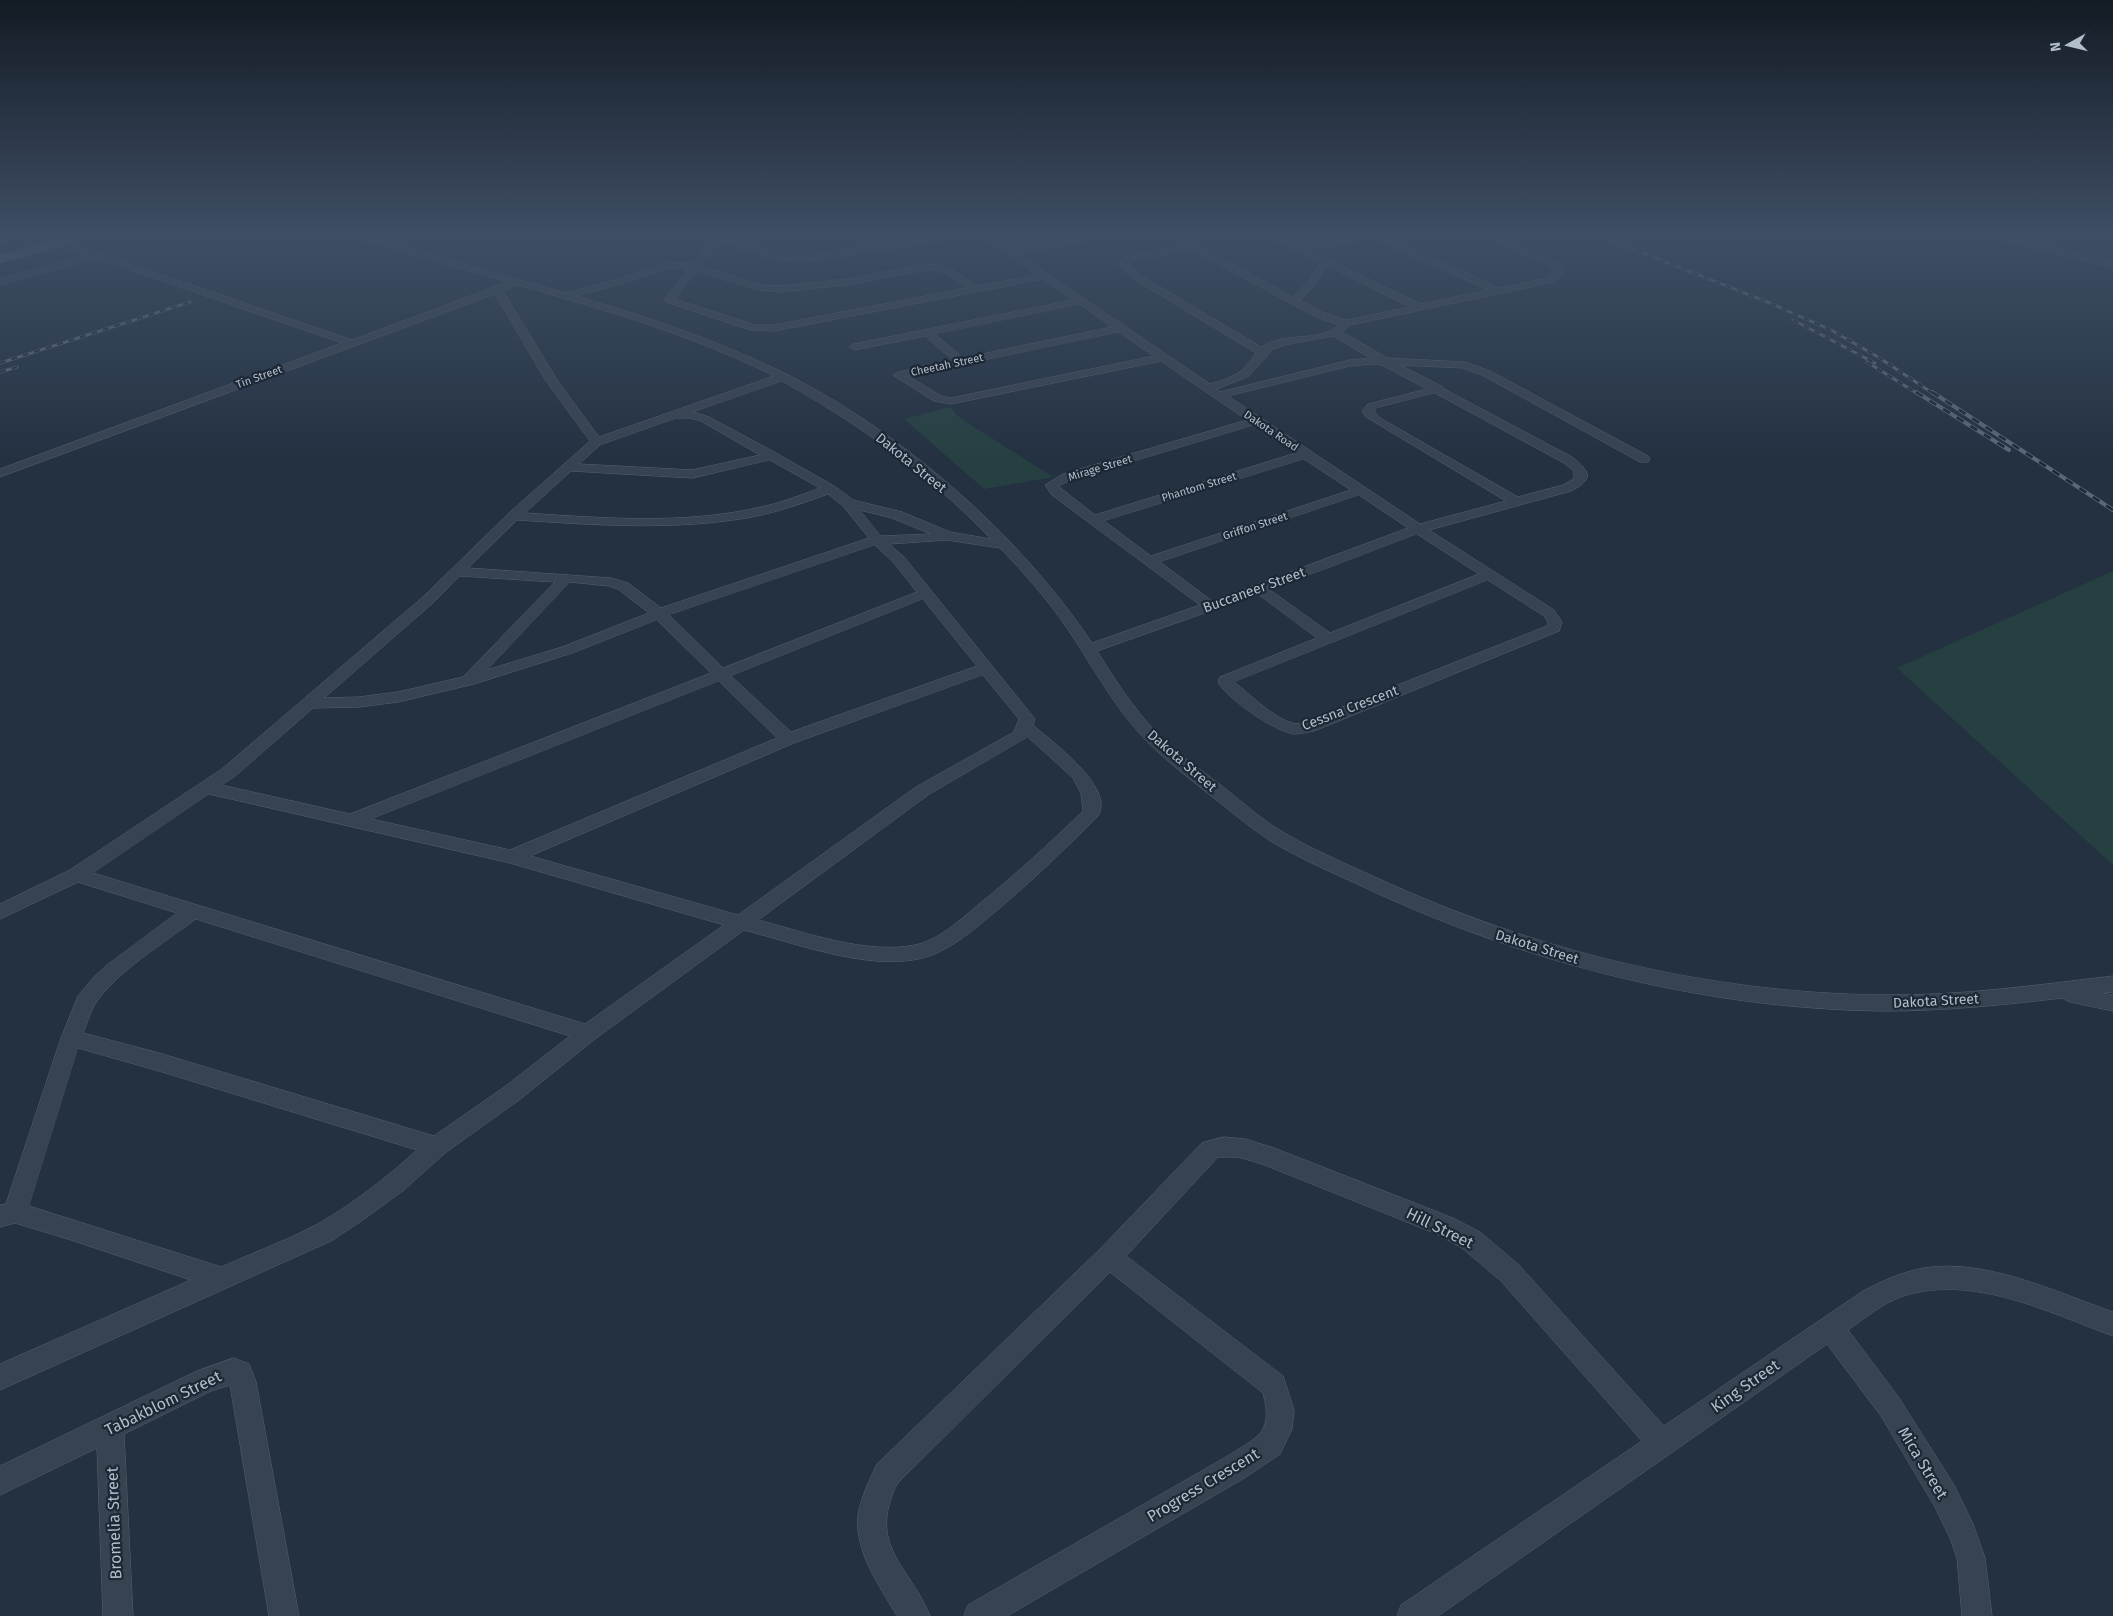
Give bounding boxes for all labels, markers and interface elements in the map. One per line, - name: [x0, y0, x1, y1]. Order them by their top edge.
- north arrow: [2043, 20, 2093, 70]
- text: N: [2047, 41, 2065, 53]
- street label: Cheetah Street: [910, 351, 984, 379]
- street label: Tin Street: [234, 363, 284, 391]
- street label: Dakota Road: [1241, 408, 1301, 454]
- street label: Dakota Street: [872, 429, 950, 497]
- street label: Mirage Street: [1067, 452, 1133, 484]
- street label: Phantom Street: [1160, 469, 1238, 505]
- street label: Griffon Street: [1221, 509, 1289, 543]
- street label: Buccaneer Street: [1200, 563, 1308, 616]
- street label: Cessna Crescent: [1299, 681, 1401, 734]
- street label: Dakota Street: [1144, 726, 1221, 796]
- street label: Dakota Street: [1493, 926, 1581, 968]
- street label: Dakota Street: [1893, 990, 1980, 1012]
- street label: Hill Street: [1403, 1204, 1477, 1253]
- street label: King Street: [1707, 1355, 1783, 1417]
- street label: Tabakblom Street: [102, 1366, 225, 1439]
- street label: Mica Street: [1894, 1423, 1952, 1503]
- street label: Progress Crescent: [1143, 1444, 1263, 1526]
- street label: Bromelia Street: [103, 1466, 125, 1580]

